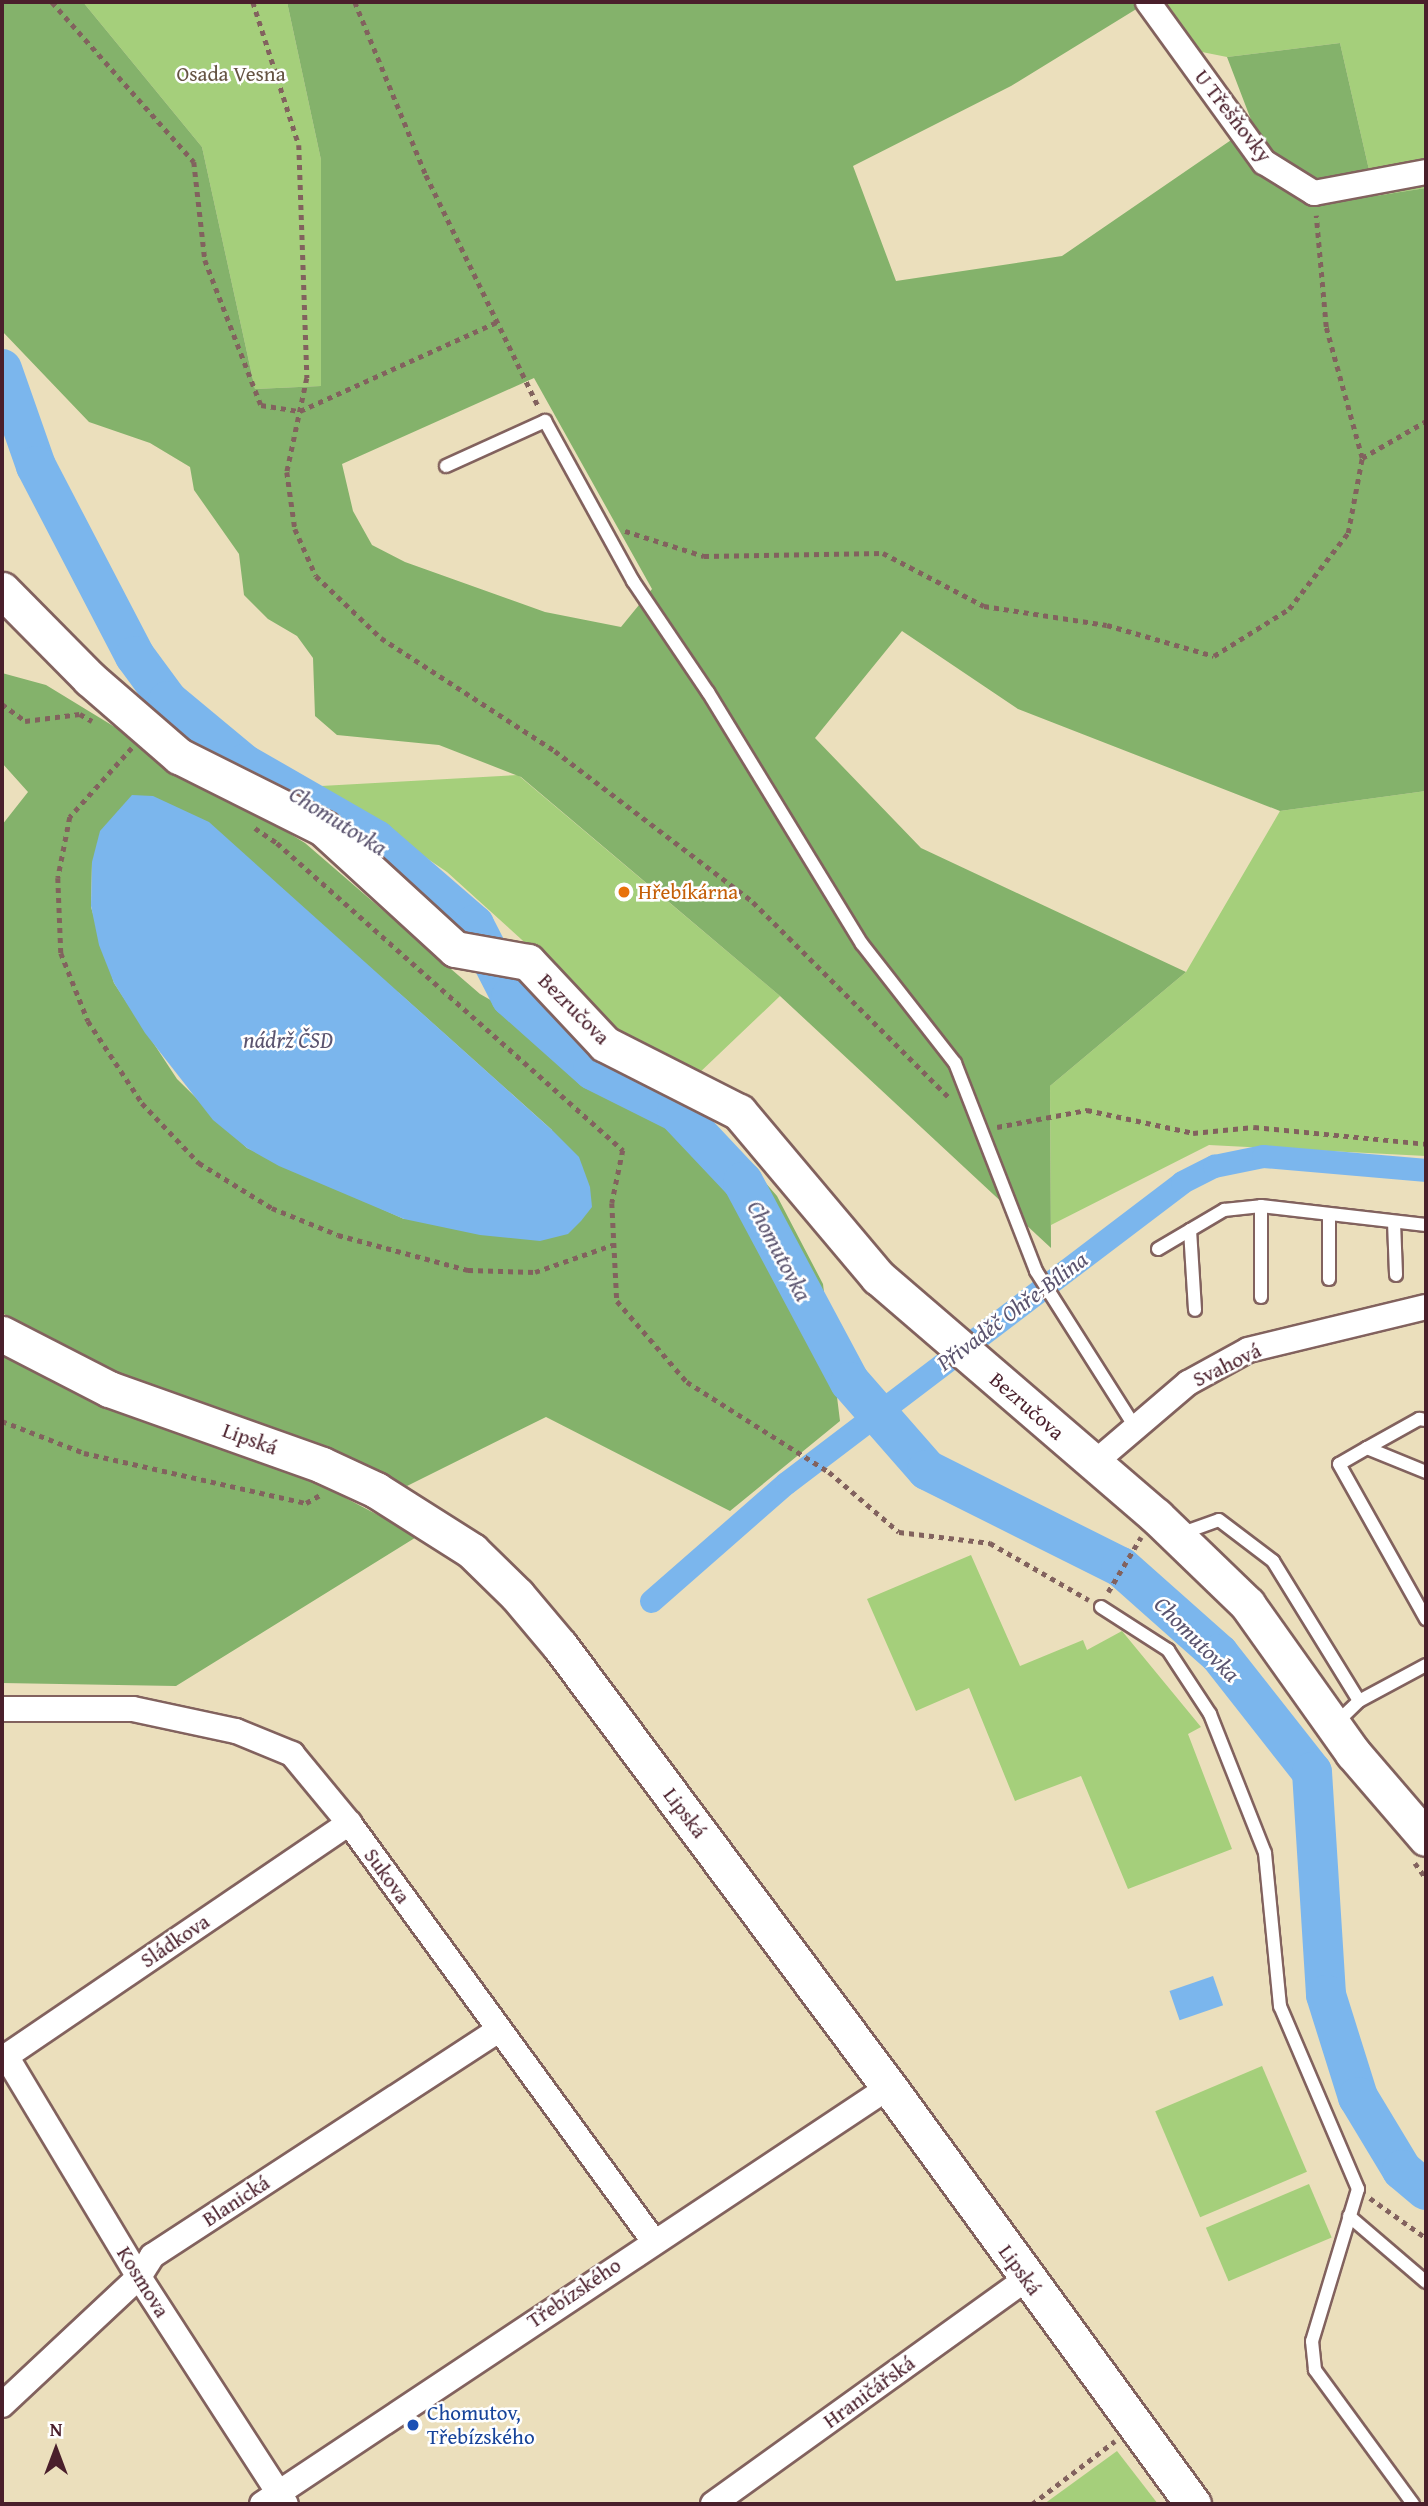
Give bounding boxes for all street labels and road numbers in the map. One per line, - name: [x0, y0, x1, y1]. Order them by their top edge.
- street label: U Třešňovky: [1189, 65, 1277, 167]
- street label: Bezručova: [533, 968, 615, 1050]
- street label: Svahová: [1189, 1338, 1265, 1392]
- street label: Bezručova: [985, 1367, 1069, 1445]
- street label: Lipská: [219, 1418, 281, 1460]
- street label: Lipská: [658, 1783, 712, 1843]
- street label: Sukova: [359, 1843, 415, 1909]
- street label: Sládkova: [136, 1909, 214, 1973]
- street label: Blanická: [198, 2170, 274, 2232]
- street label: Lipská: [993, 2240, 1047, 2300]
- street label: Kosmova: [111, 2242, 175, 2322]
- street label: Třebízského: [522, 2252, 626, 2334]
- street label: Hraničářská: [818, 2350, 920, 2434]

